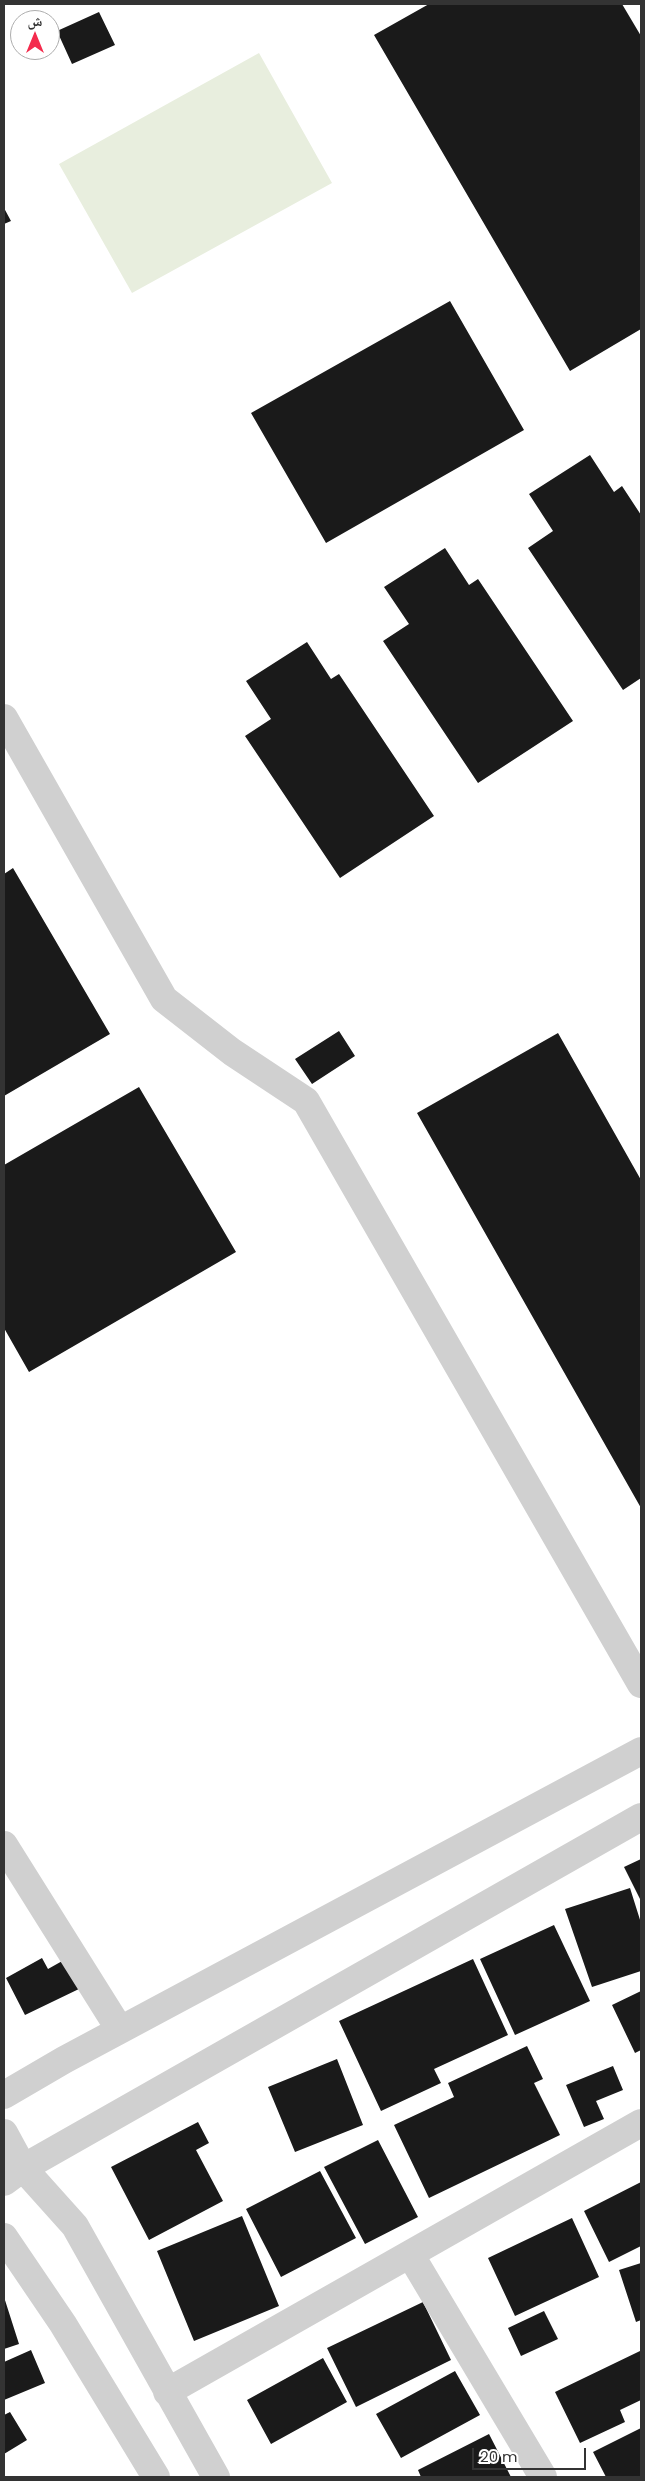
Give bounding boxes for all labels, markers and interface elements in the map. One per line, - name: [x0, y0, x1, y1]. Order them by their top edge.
- north arrow: [10, 10, 60, 60]
- text: ش: [28, 11, 42, 31]
- scale bar: [475, 2438, 589, 2470]
- text: 20 m: [480, 2446, 518, 2467]

